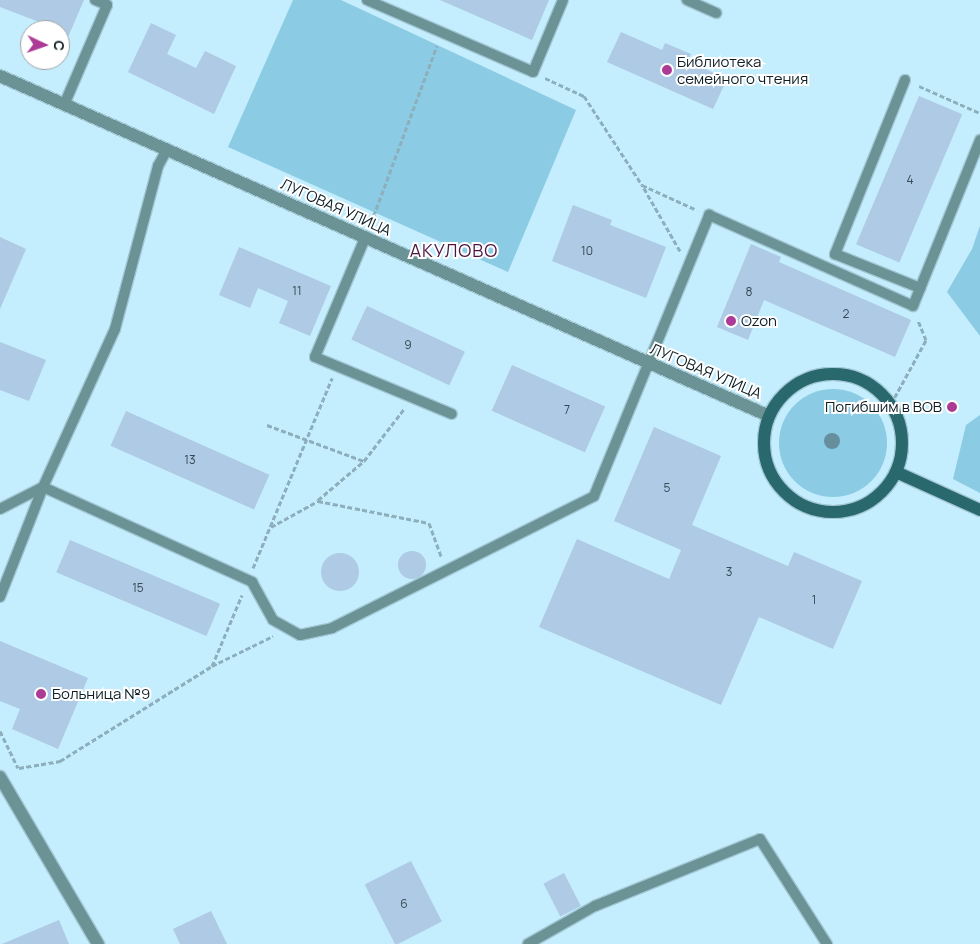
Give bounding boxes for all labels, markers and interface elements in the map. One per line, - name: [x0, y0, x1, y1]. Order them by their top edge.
- north arrow: [20, 20, 70, 70]
- text: С: [50, 40, 69, 51]
- place label: Библиотека семейного чтения: [677, 52, 808, 87]
- marker: Библиотека семейного чтения: [661, 64, 673, 76]
- house number: 4: [906, 173, 914, 187]
- street label: ЛУГОВАЯ УЛИЦА: [278, 175, 394, 239]
- district label: АКУЛОВО: [409, 239, 499, 261]
- house number: 10: [581, 244, 593, 258]
- house number: 11: [292, 284, 302, 298]
- house number: 8: [746, 285, 752, 299]
- house number: 2: [843, 307, 849, 321]
- place label: Ozon: [741, 312, 777, 330]
- marker: Ozon: [725, 315, 737, 327]
- house number: 9: [404, 338, 412, 352]
- street label: ЛУГОВАЯ УЛИЦА: [648, 339, 764, 403]
- place label: Погибшим в ВОВ: [825, 398, 942, 416]
- marker: Погибшим в ВОВ: [946, 401, 958, 413]
- house number: 7: [564, 403, 570, 417]
- house number: 13: [184, 453, 196, 467]
- house number: 5: [664, 481, 670, 495]
- house number: 3: [726, 565, 732, 579]
- house number: 15: [132, 581, 144, 595]
- house number: 1: [812, 593, 816, 607]
- place label: Больница №9: [52, 685, 150, 703]
- marker: Больница №9: [34, 687, 48, 701]
- house number: 6: [400, 897, 408, 911]

